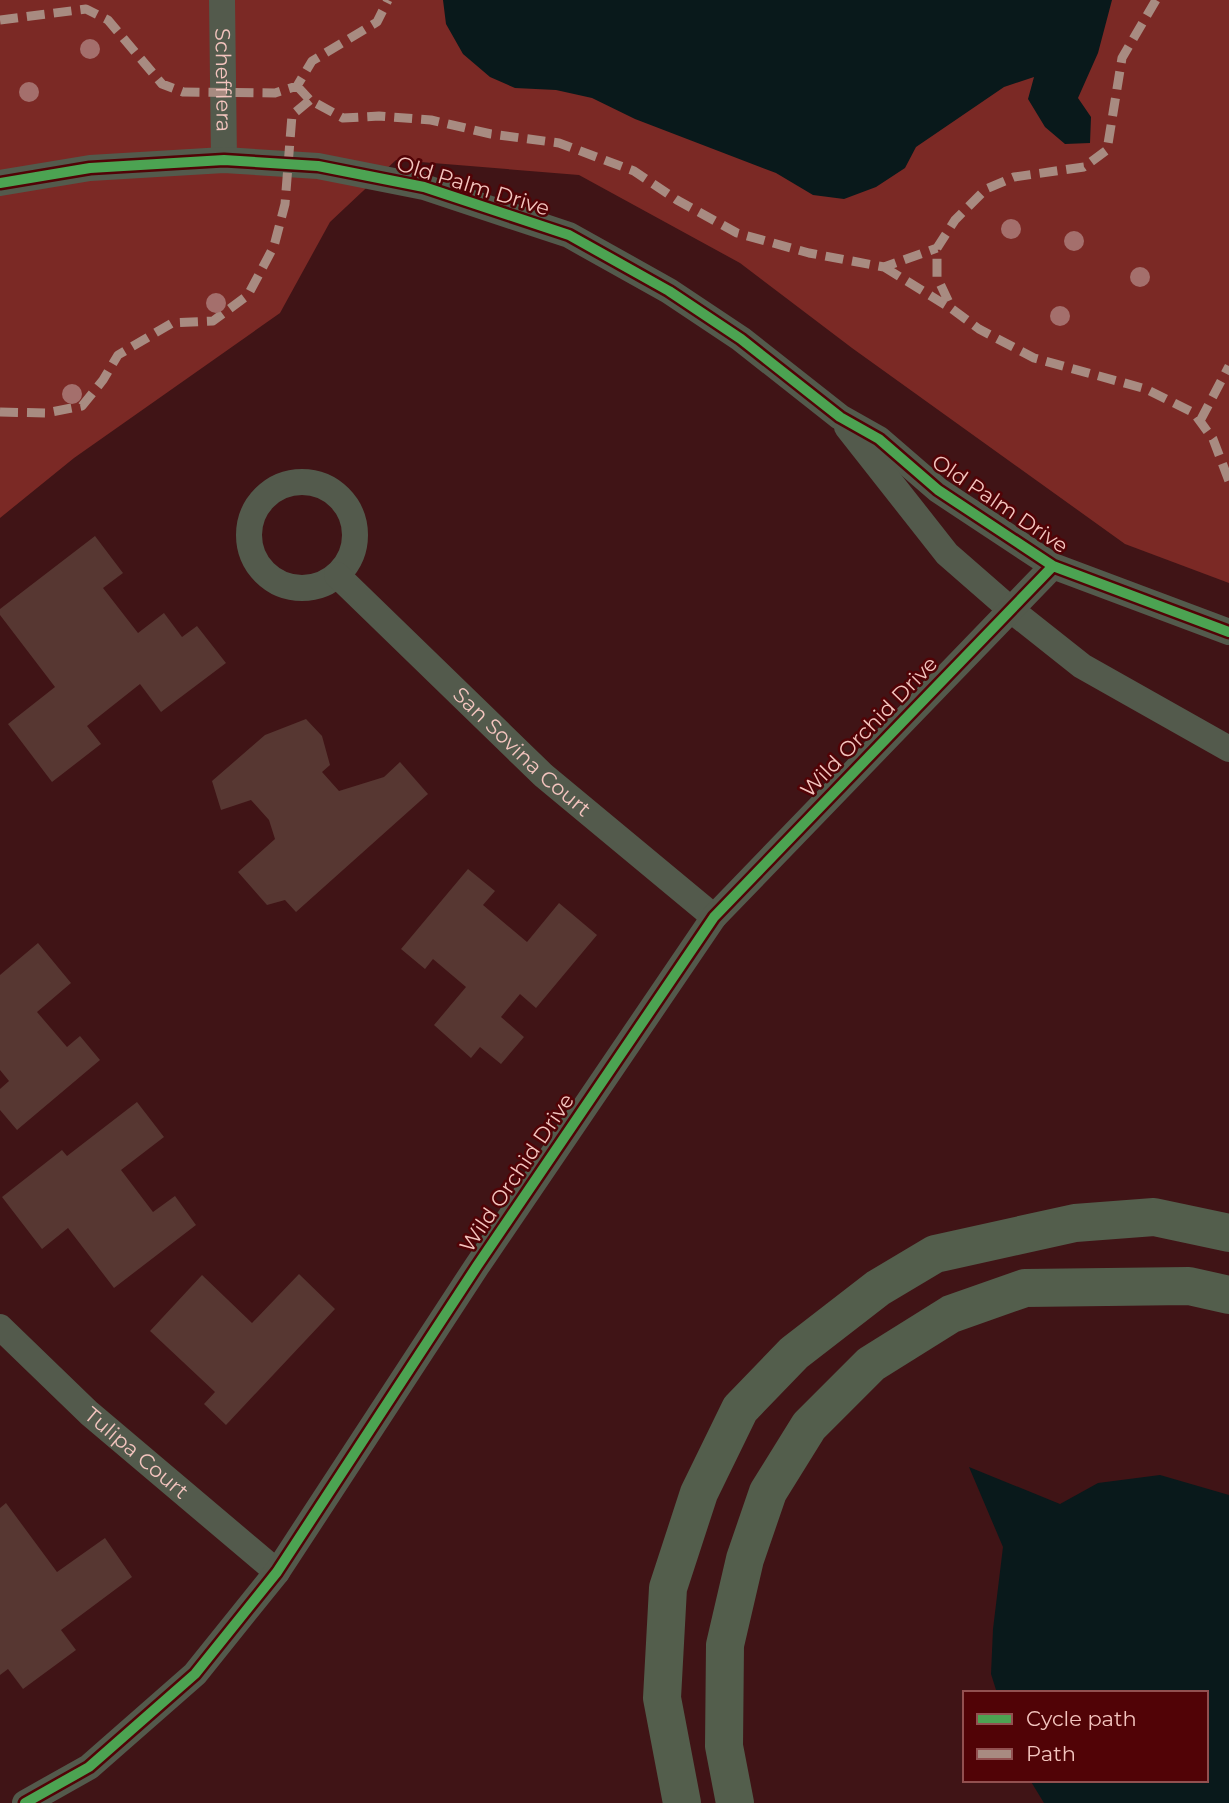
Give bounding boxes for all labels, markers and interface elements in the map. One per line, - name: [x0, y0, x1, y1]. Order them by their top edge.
- street label: Schefflera: [210, 28, 237, 132]
- street label: Old Palm Drive: [394, 150, 553, 221]
- street label: Old Palm Drive: [928, 449, 1073, 558]
- street label: Wild Orchid Drive: [795, 651, 942, 802]
- street label: San Sovina Court: [448, 682, 596, 822]
- street label: Wild Orchid Drive: [454, 1089, 579, 1257]
- street label: Tulipa Court: [80, 1402, 194, 1504]
- legend: [963, 1691, 1208, 1782]
- text: Cycle path: [1026, 1706, 1137, 1731]
- text: Path: [1026, 1741, 1076, 1766]

